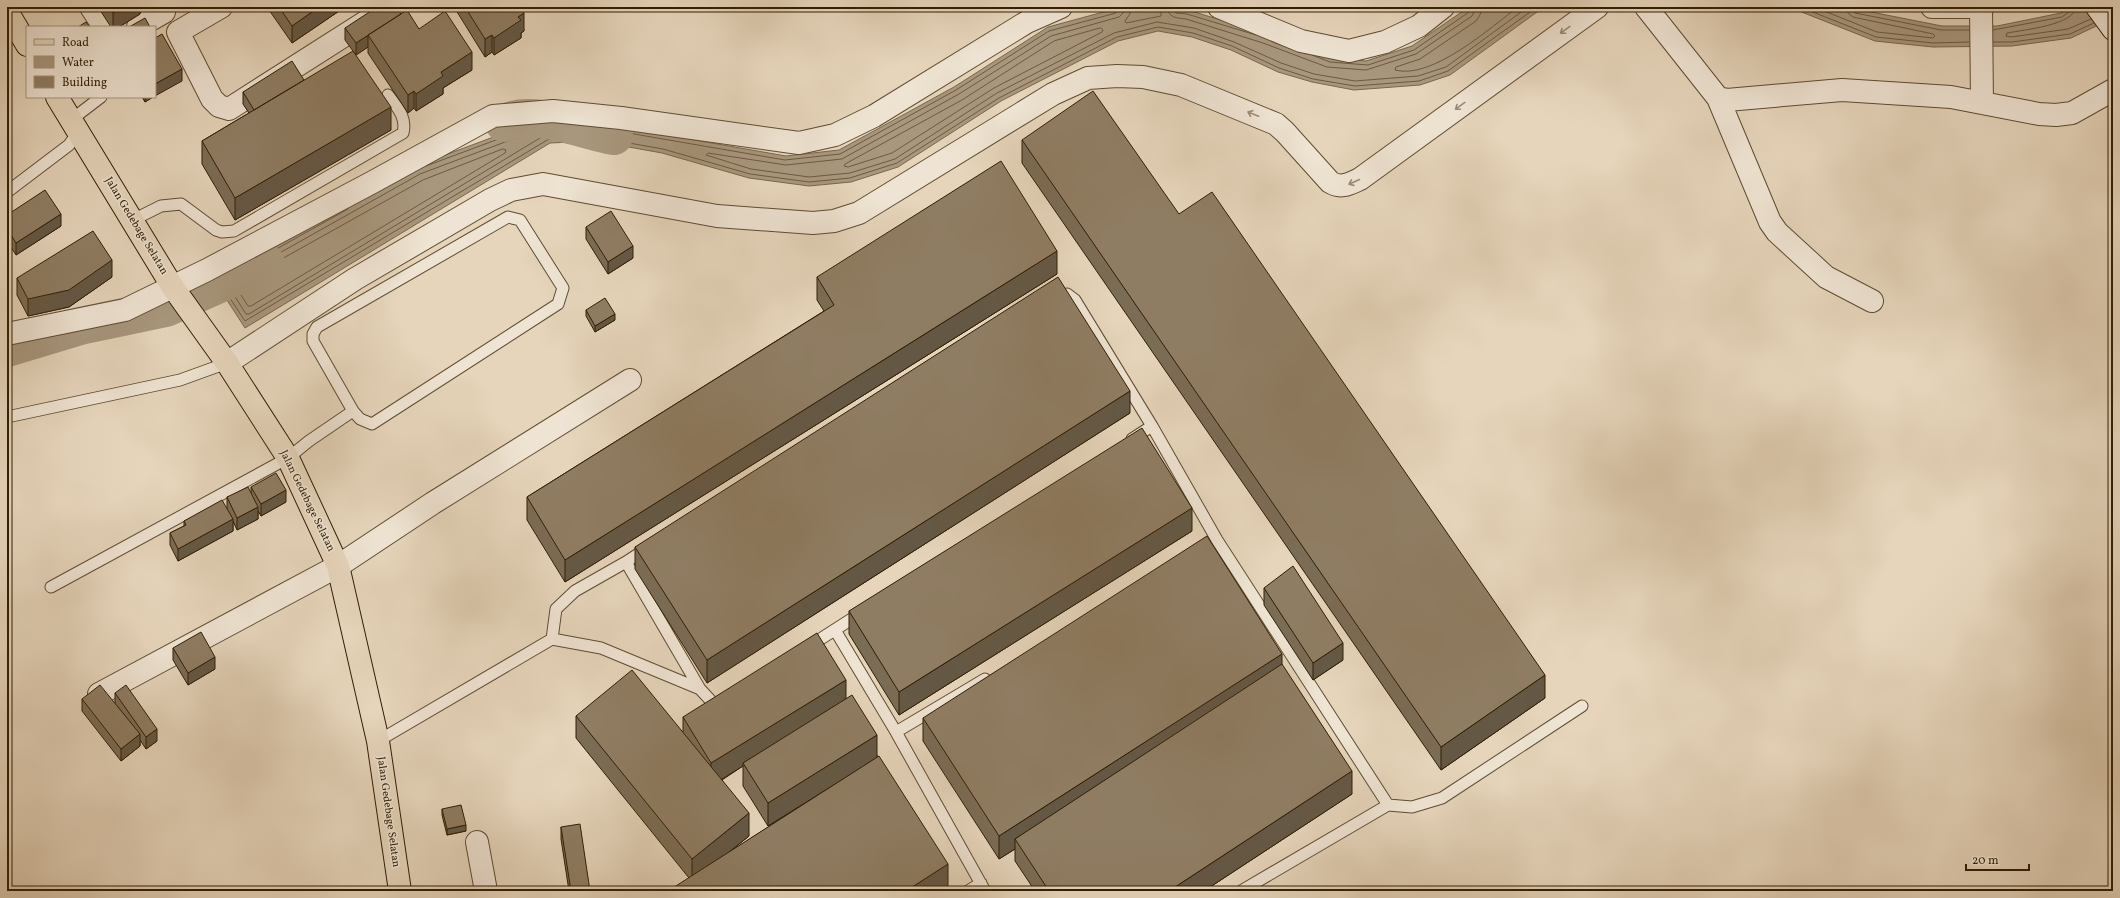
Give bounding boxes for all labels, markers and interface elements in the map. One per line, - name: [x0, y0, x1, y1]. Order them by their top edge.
- legend: [26, 26, 156, 98]
- one-way arrow: [1560, 26, 1571, 34]
- text: Road: [62, 35, 89, 51]
- text: Water: [62, 55, 94, 71]
- text: Building: [62, 75, 107, 91]
- one-way arrow: [1455, 102, 1466, 111]
- one-way arrow: [1248, 110, 1260, 117]
- street label: Jalan Gedebage Selatan: [101, 174, 171, 278]
- one-way arrow: [1348, 178, 1360, 186]
- street label: Jalan Gedebage Selatan: [276, 448, 338, 555]
- street label: Jalan Gedebage Selatan: [373, 756, 403, 869]
- scale bar: [1966, 846, 2029, 872]
- text: 20 m: [1972, 853, 1999, 869]

